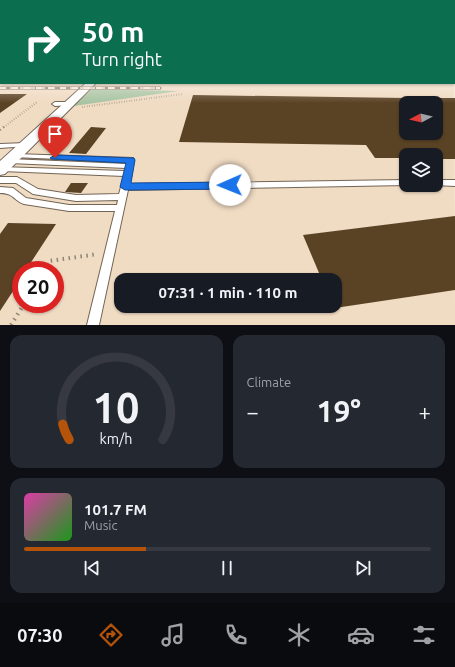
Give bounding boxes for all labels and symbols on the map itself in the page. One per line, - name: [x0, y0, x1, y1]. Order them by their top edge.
- north arrow: [399, 96, 443, 140]
- pin: [38, 117, 72, 158]
- position arrow: [209, 164, 251, 206]
- speed limit sign: 20: [12, 261, 64, 313]

